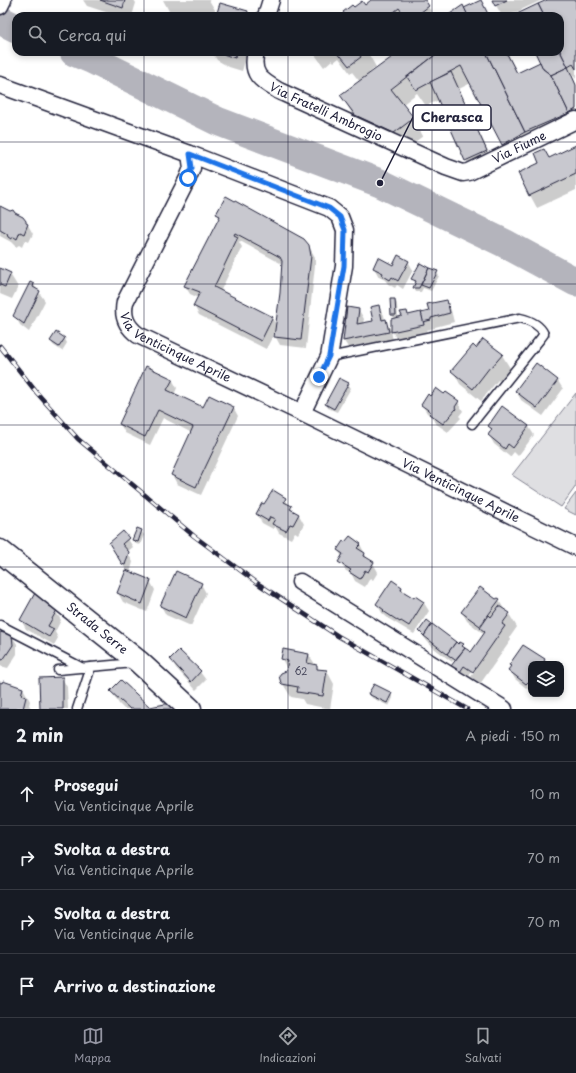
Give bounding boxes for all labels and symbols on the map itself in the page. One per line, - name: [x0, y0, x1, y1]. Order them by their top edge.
- street label: Via Fratelli Ambrogio: [266, 77, 386, 145]
- callout: Cherasca: [413, 105, 491, 130]
- text: Cherasca: [421, 107, 483, 126]
- street label: Via Fiume: [489, 126, 549, 167]
- route start: [179, 169, 197, 187]
- street label: Via Venticinque Aprile: [116, 310, 235, 386]
- route end: [310, 368, 328, 386]
- street label: Via Venticinque Aprile: [399, 453, 523, 526]
- street label: Strada Serre: [63, 597, 132, 658]
- house number: 62: [294, 663, 308, 678]

